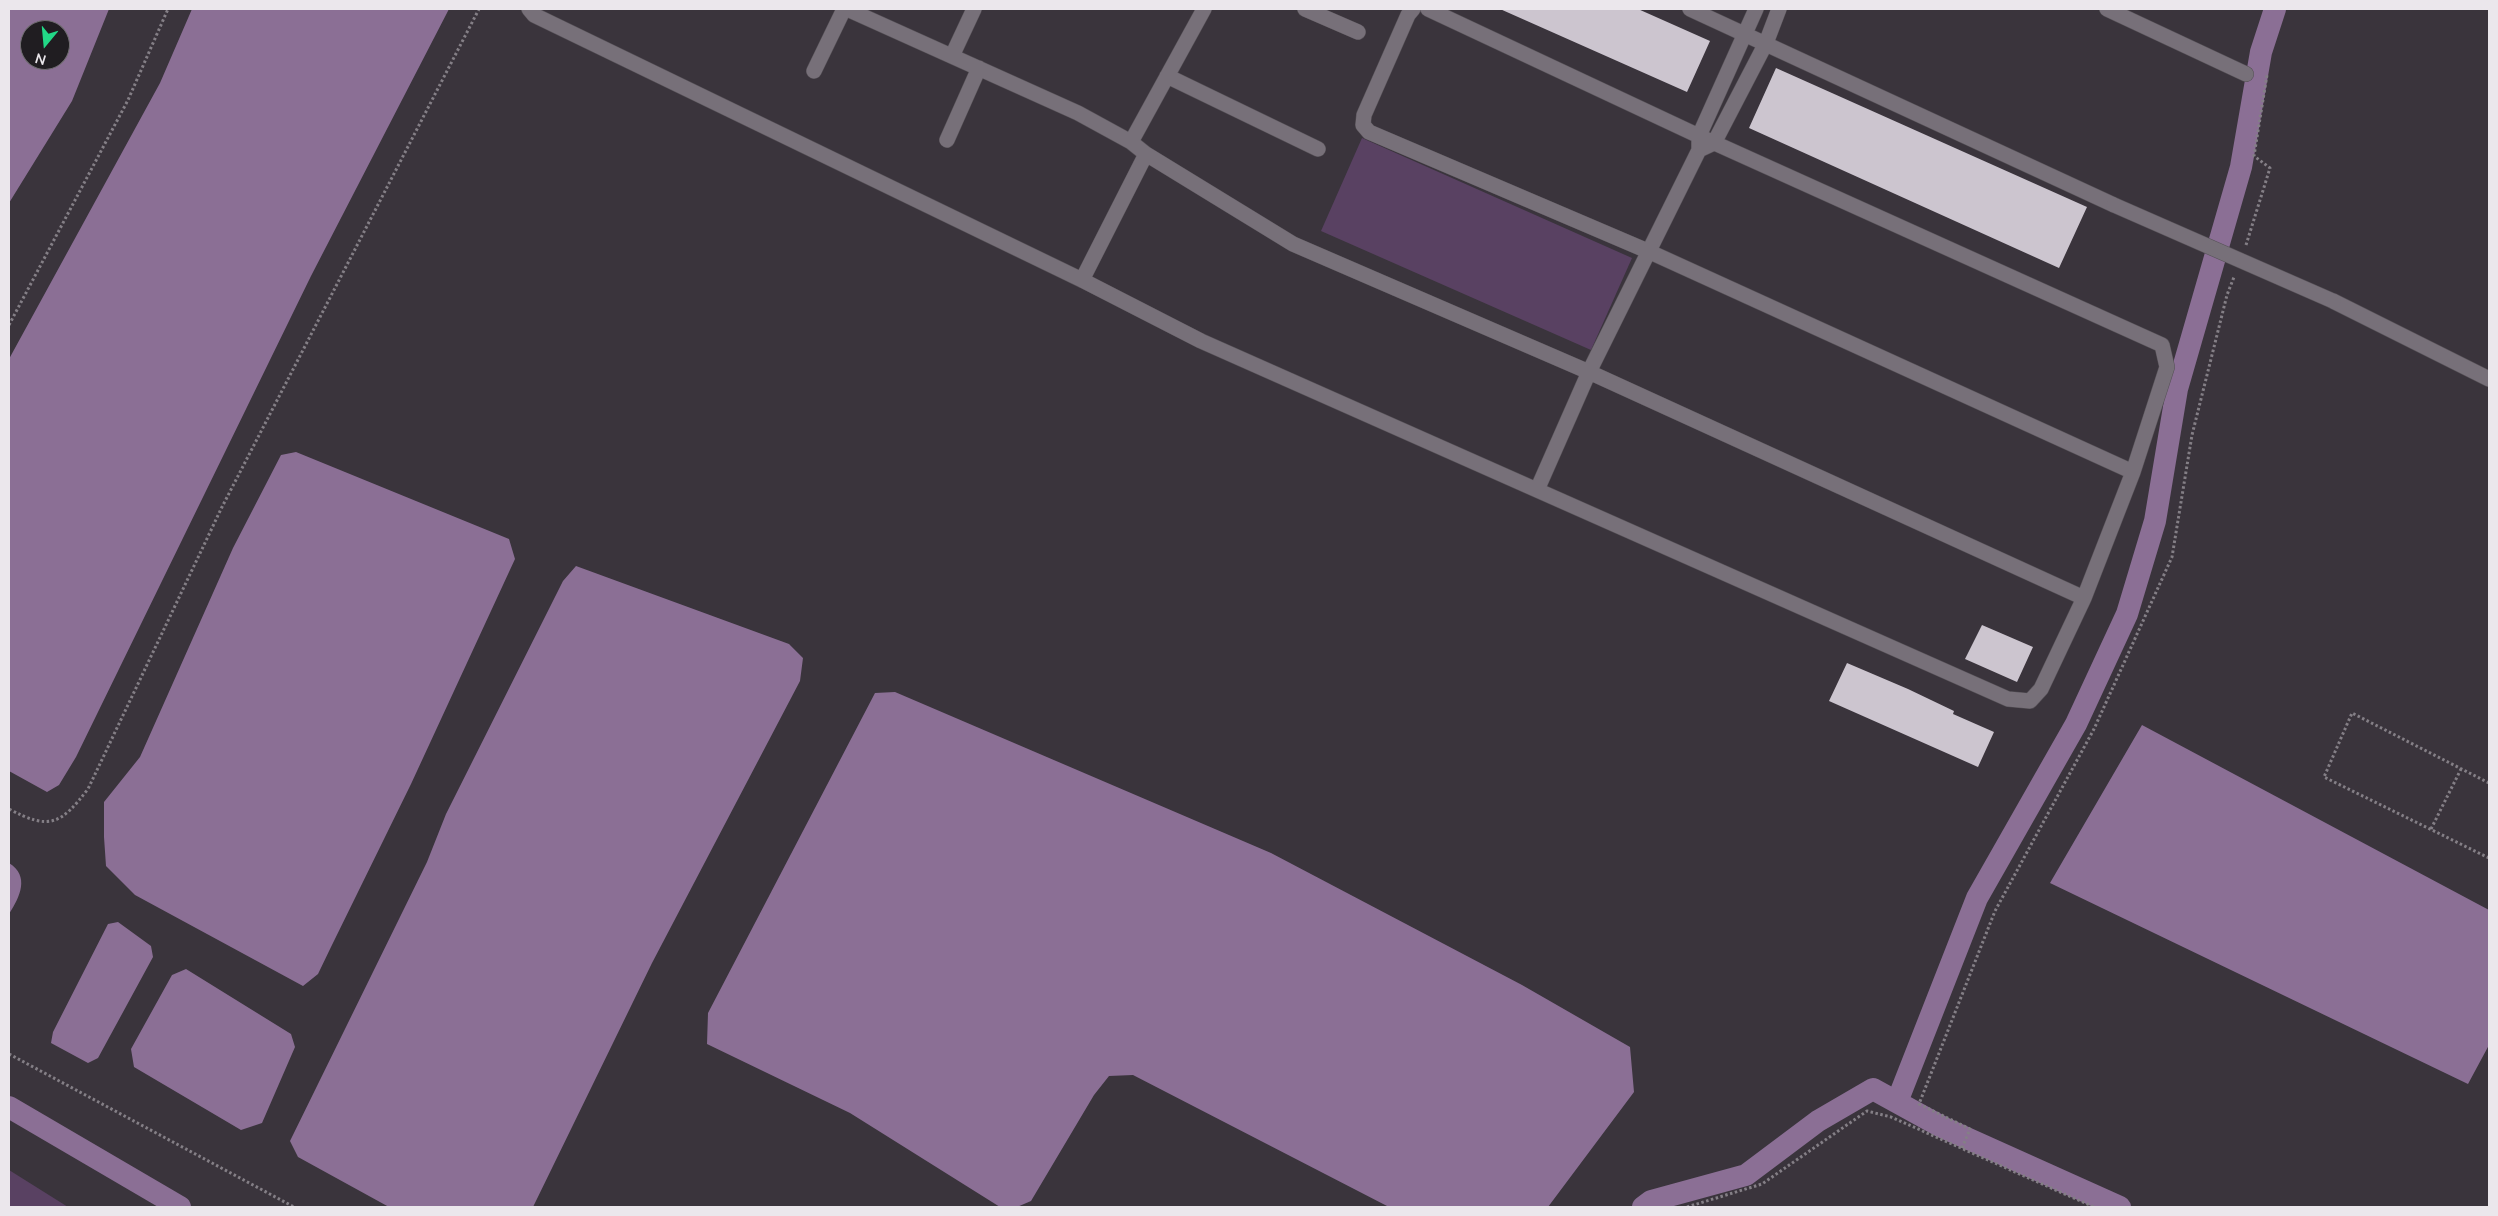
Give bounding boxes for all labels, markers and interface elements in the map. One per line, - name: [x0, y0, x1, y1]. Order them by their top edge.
- north arrow: [20, 20, 70, 70]
- text: N: [33, 48, 49, 69]

